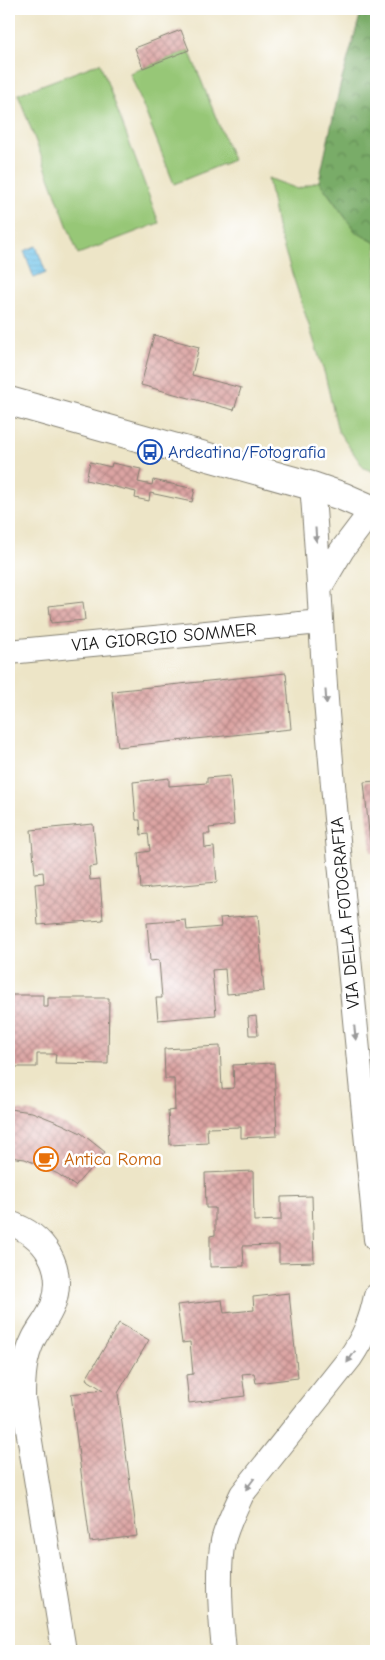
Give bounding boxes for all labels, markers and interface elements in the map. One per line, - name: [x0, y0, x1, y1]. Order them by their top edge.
- bus stop icon: Ardeatina/Fotografia: [137, 439, 163, 465]
- place label: Ardeatina/Fotografia: [168, 442, 326, 463]
- one-way arrow: [312, 527, 320, 543]
- street label: VIA GIORGIO SOMMER: [71, 619, 257, 656]
- one-way arrow: [323, 689, 331, 705]
- street label: VIA DELLA FOTOGRAFIA: [327, 816, 364, 1010]
- one-way arrow: [351, 1026, 359, 1042]
- cafe icon: Antica Roma: [33, 1146, 59, 1172]
- place label: Antica Roma: [64, 1149, 162, 1170]
- one-way arrow: [346, 1350, 356, 1363]
- one-way arrow: [245, 1477, 255, 1491]

